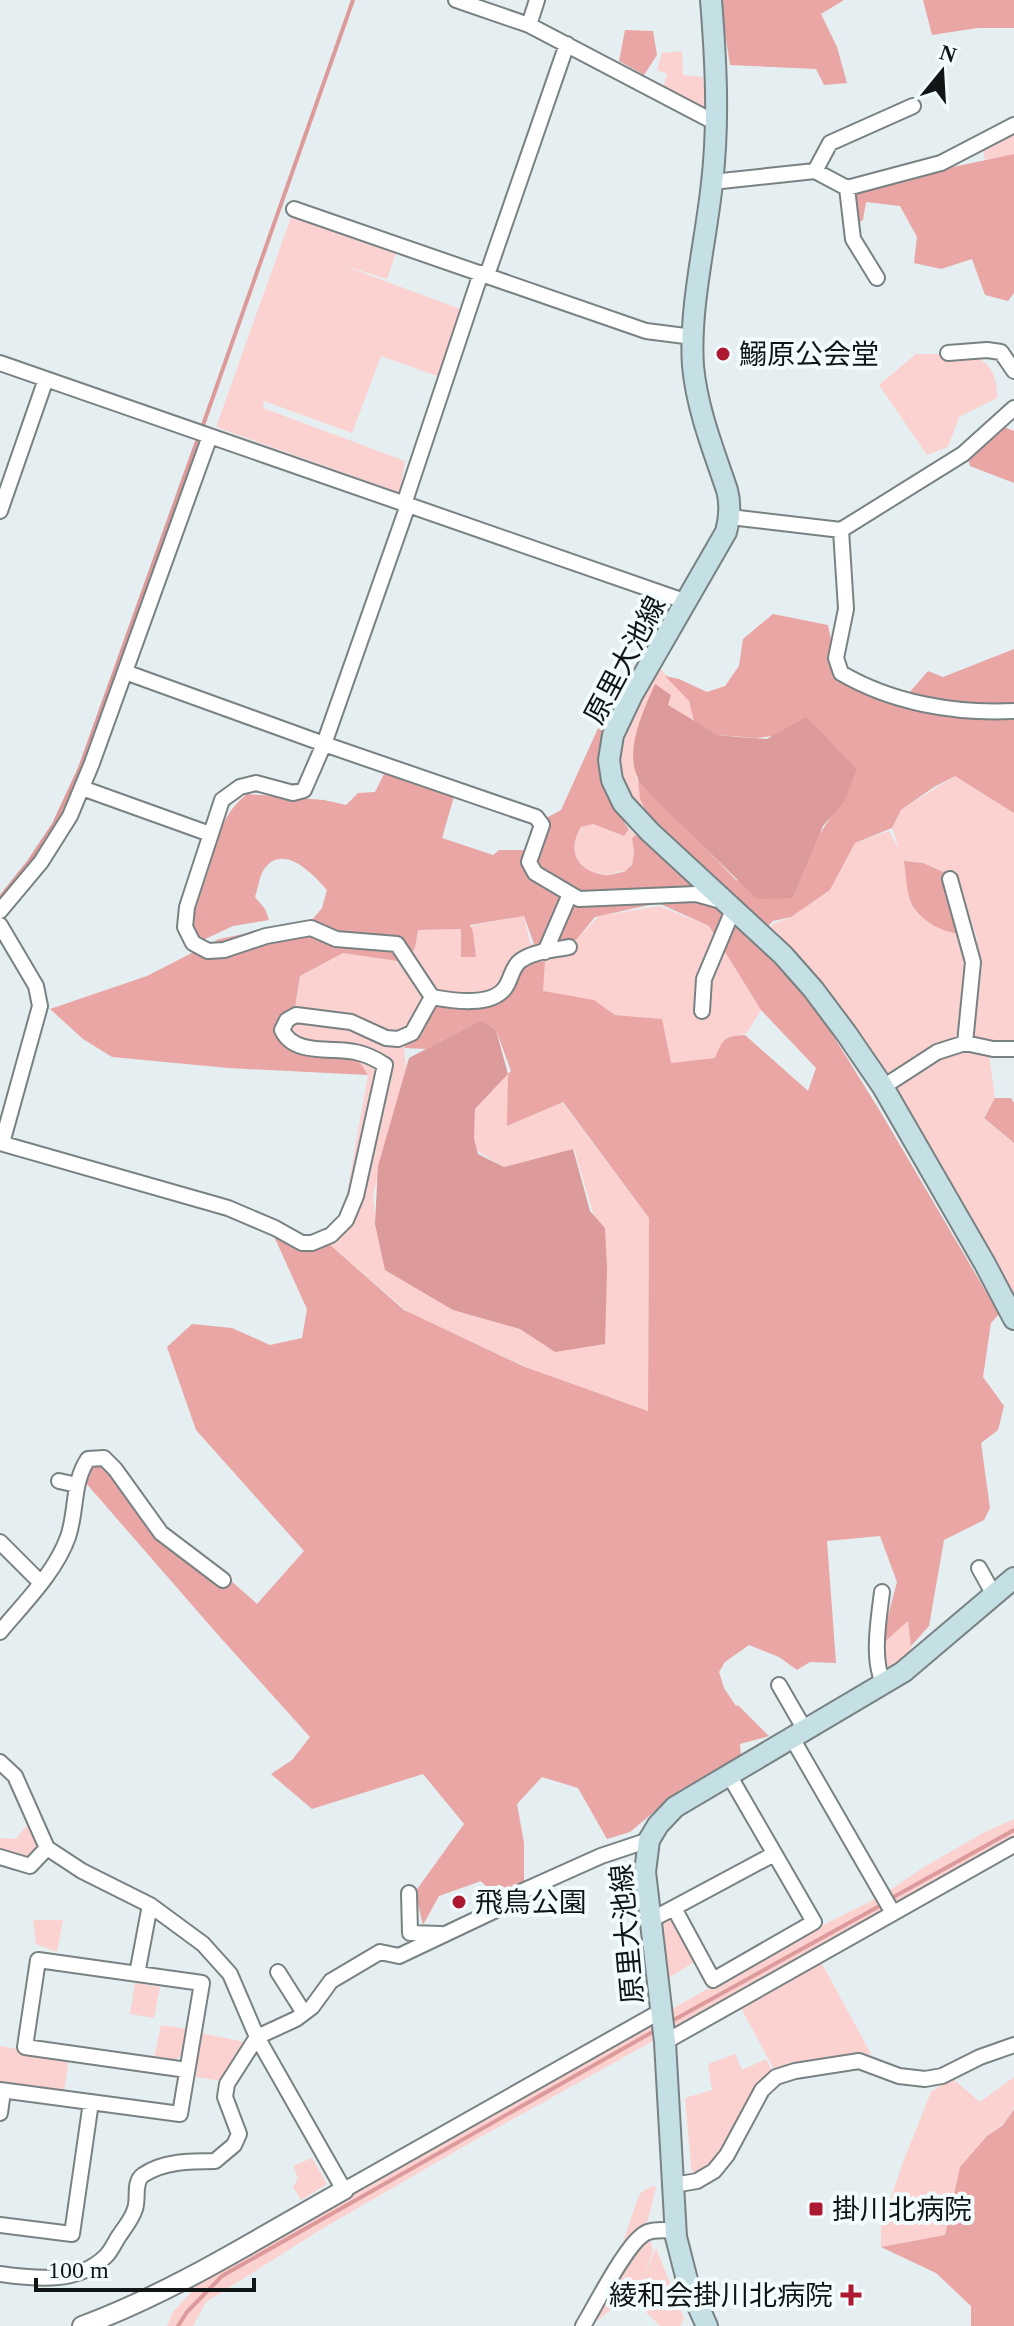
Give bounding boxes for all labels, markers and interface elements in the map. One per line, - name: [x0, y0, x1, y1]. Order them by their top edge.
- north arrow: [902, 32, 982, 112]
- text: N: [937, 39, 960, 68]
- place label: 鰯原公会堂: [739, 339, 879, 370]
- marker: 鰯原公会堂: [714, 345, 732, 363]
- street label: 原里大池線: [578, 591, 672, 729]
- street label: 原里大池線: [605, 1863, 649, 2005]
- place label: 飛鳥公園: [475, 1887, 587, 1918]
- marker: 飛鳥公園: [450, 1893, 468, 1911]
- place label: 掛川北病院: [832, 2194, 972, 2225]
- marker: 掛川北病院: [807, 2200, 825, 2218]
- scale bar: [36, 2242, 254, 2292]
- text: 100 m: [48, 2257, 109, 2283]
- place label: 綾和会掛川北病院: [609, 2280, 833, 2311]
- marker: 綾和会掛川北病院: [840, 2284, 862, 2306]

